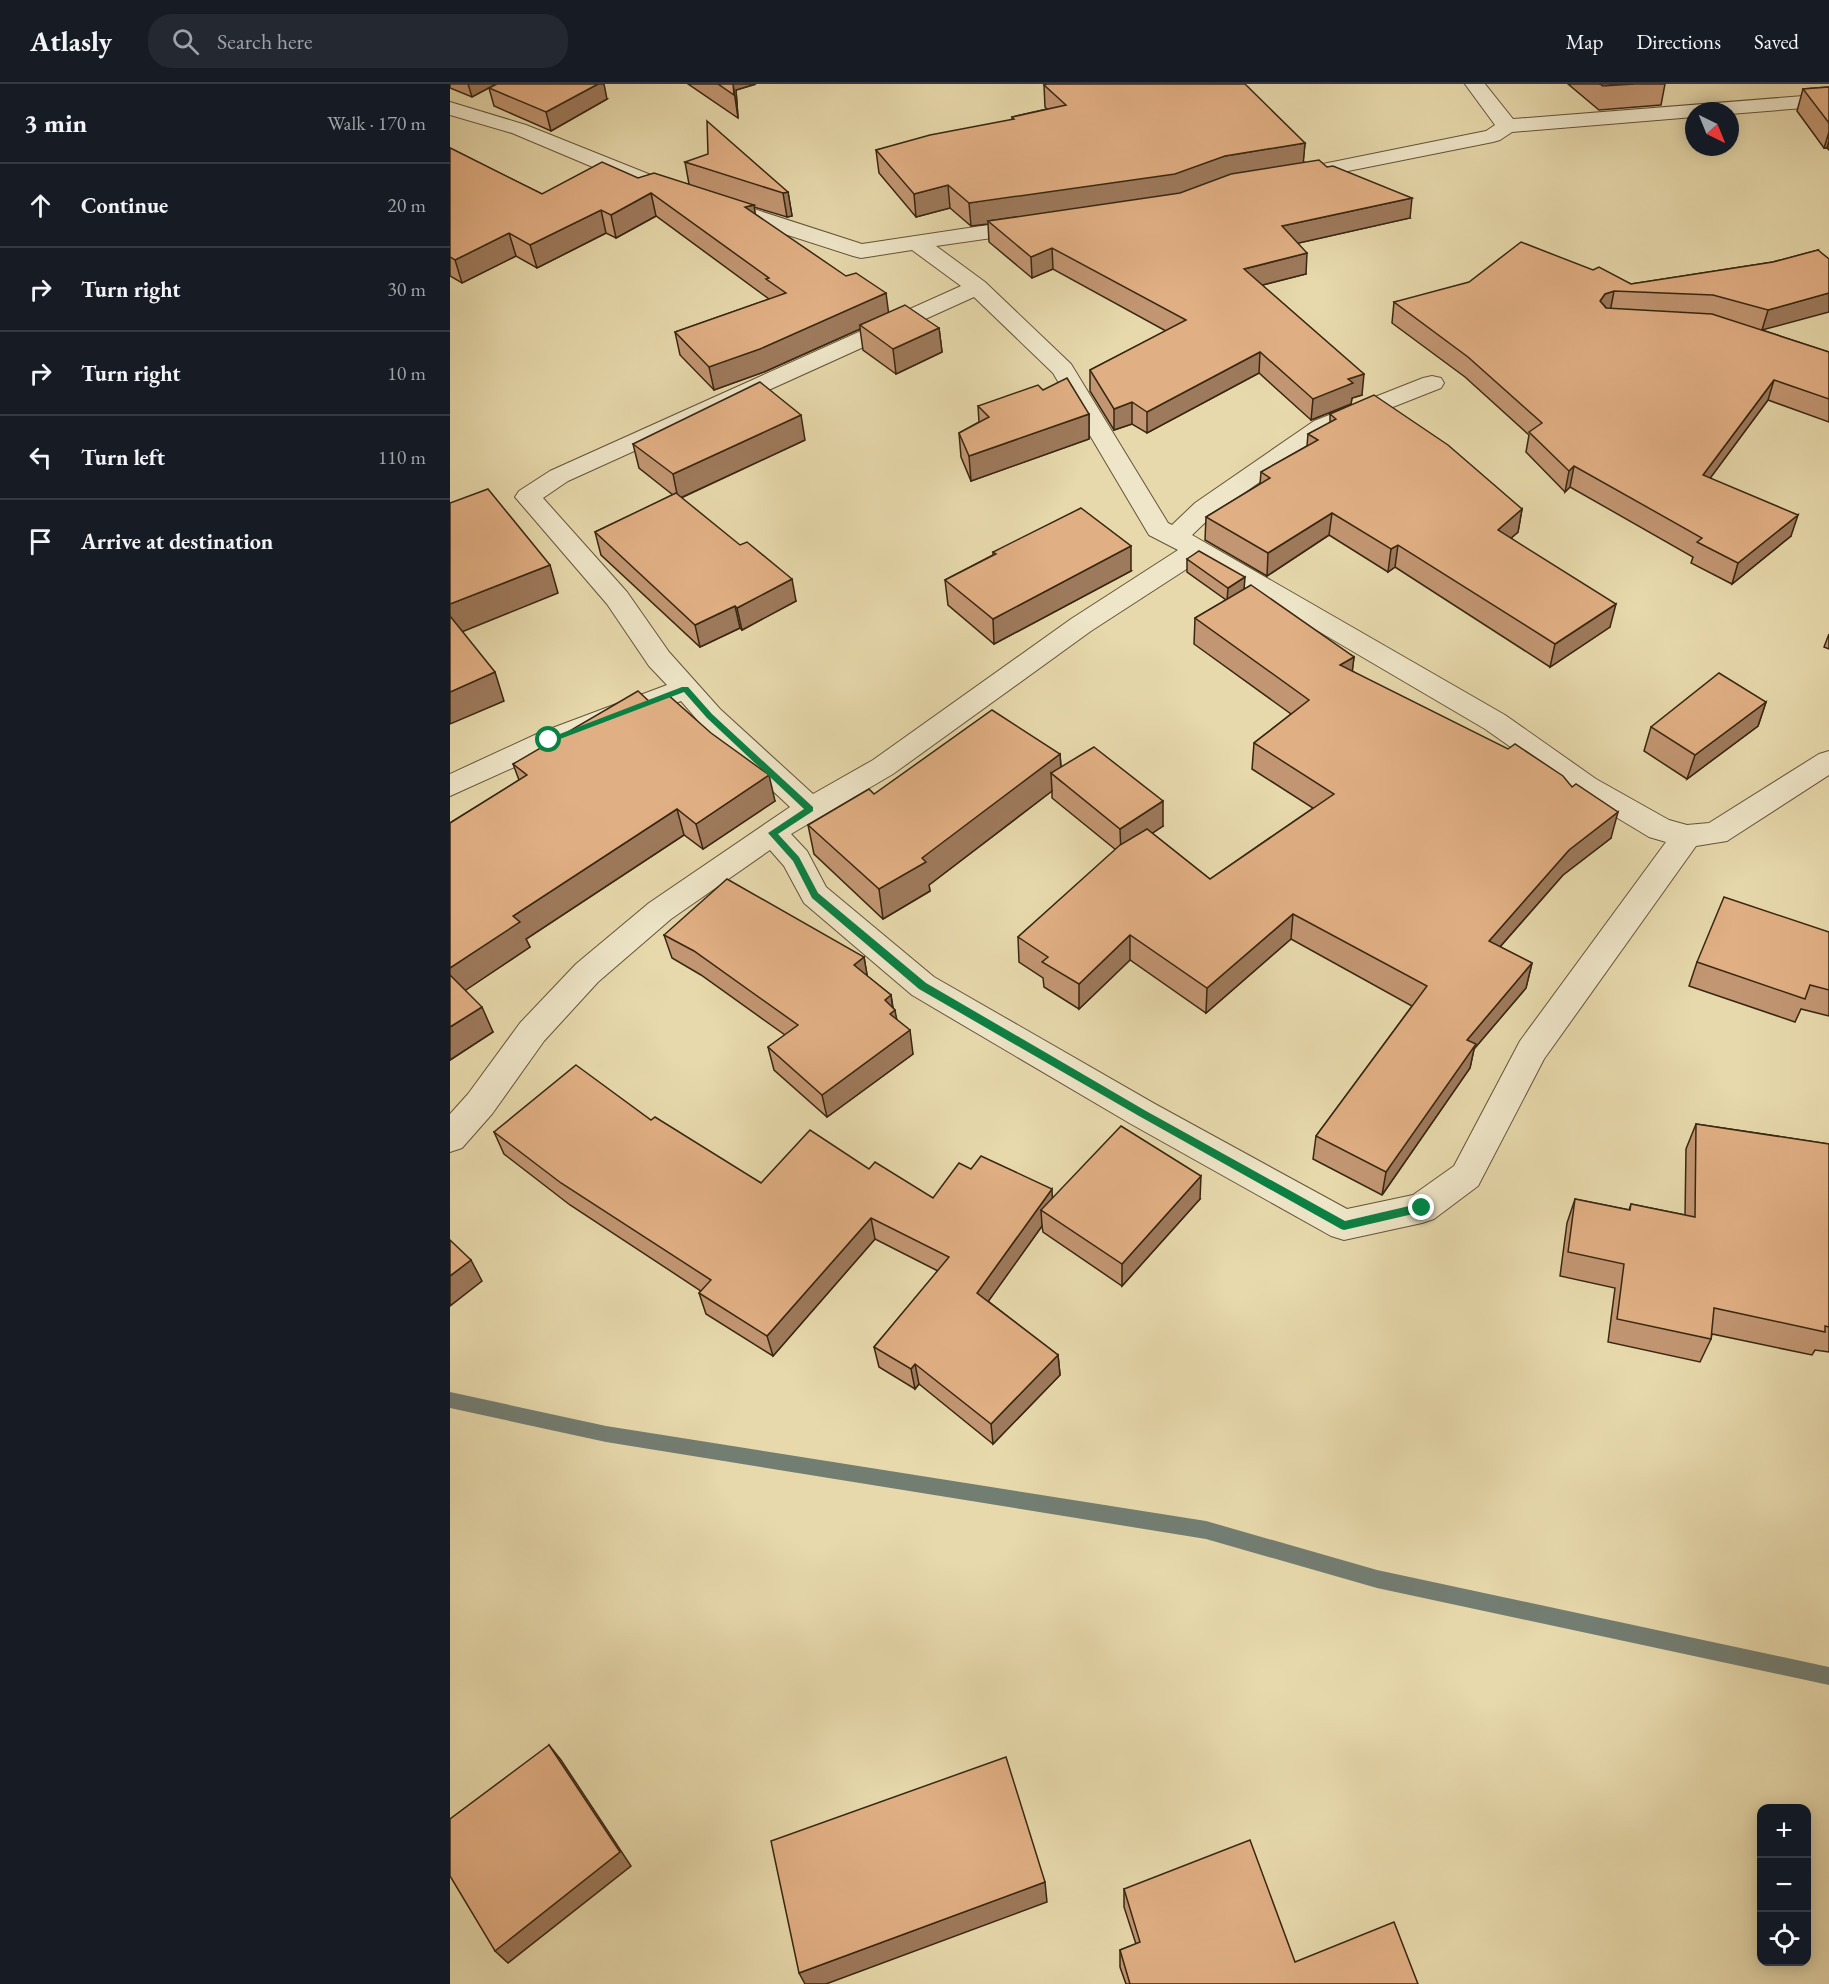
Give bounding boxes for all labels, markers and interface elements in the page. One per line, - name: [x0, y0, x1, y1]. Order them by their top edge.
- search box: [148, 14, 568, 68]
- text: Atlasly: [30, 23, 112, 59]
- icon: search: [169, 25, 202, 58]
- text: Search here: [217, 27, 313, 56]
- text: Map: [1566, 28, 1603, 55]
- text: Directions: [1636, 28, 1721, 55]
- text: Saved: [1754, 28, 1799, 55]
- north arrow: [1685, 102, 1739, 156]
- text: 3 min: [24, 106, 87, 140]
- text: Walk · 170 m: [327, 110, 426, 136]
- icon: ahead: [24, 189, 57, 222]
- text: Continue: [81, 191, 168, 220]
- text: 20 m: [387, 192, 426, 218]
- icon: right: [24, 273, 57, 306]
- text: Turn right: [81, 275, 180, 304]
- text: 30 m: [387, 276, 426, 302]
- icon: right: [24, 357, 57, 390]
- text: Turn right: [81, 359, 180, 388]
- text: 10 m: [387, 360, 426, 386]
- icon: left: [24, 441, 57, 474]
- text: Turn left: [81, 443, 165, 472]
- text: 110 m: [378, 444, 426, 470]
- icon: arrive: [24, 525, 57, 558]
- text: Arrive at destination: [81, 527, 273, 556]
- route start: [535, 726, 561, 752]
- route end: [1408, 1194, 1434, 1220]
- map controls: [1757, 1804, 1811, 1966]
- button: +: [1757, 1804, 1811, 1858]
- button: −: [1757, 1858, 1811, 1912]
- button: locate: [1757, 1912, 1811, 1966]

